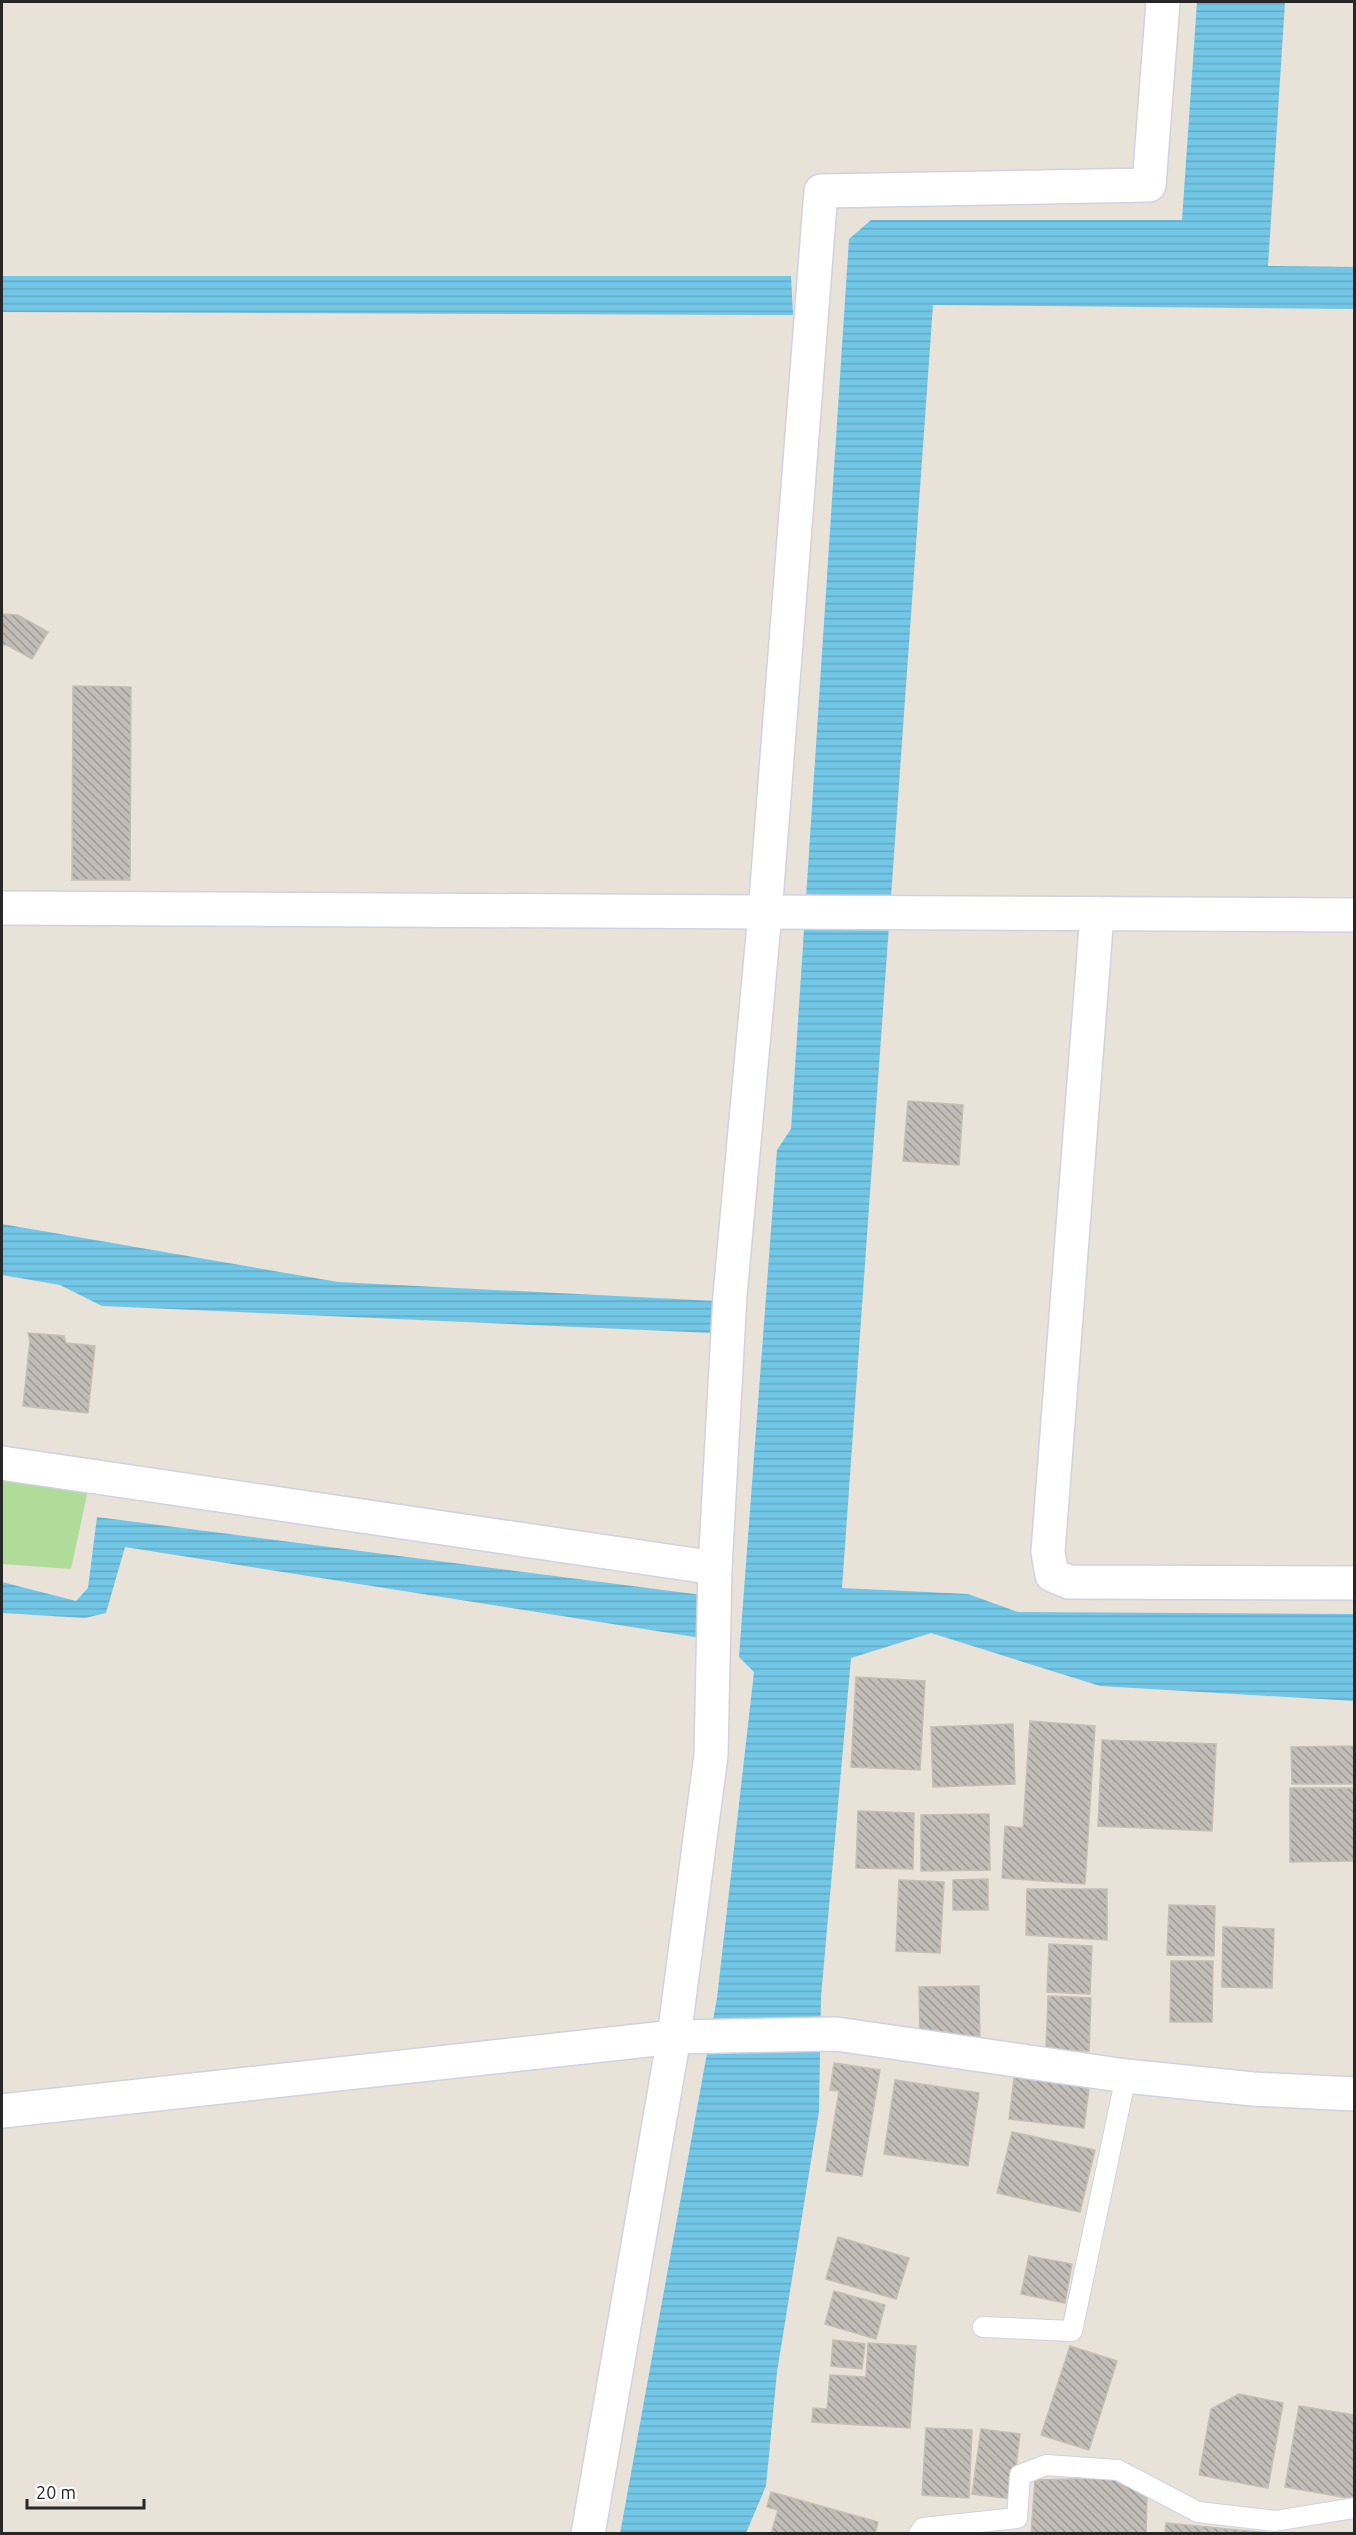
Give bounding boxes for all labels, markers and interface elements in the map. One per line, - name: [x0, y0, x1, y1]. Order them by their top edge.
- scale bar: [27, 2472, 144, 2510]
- text: 20 m: [36, 2482, 76, 2502]

